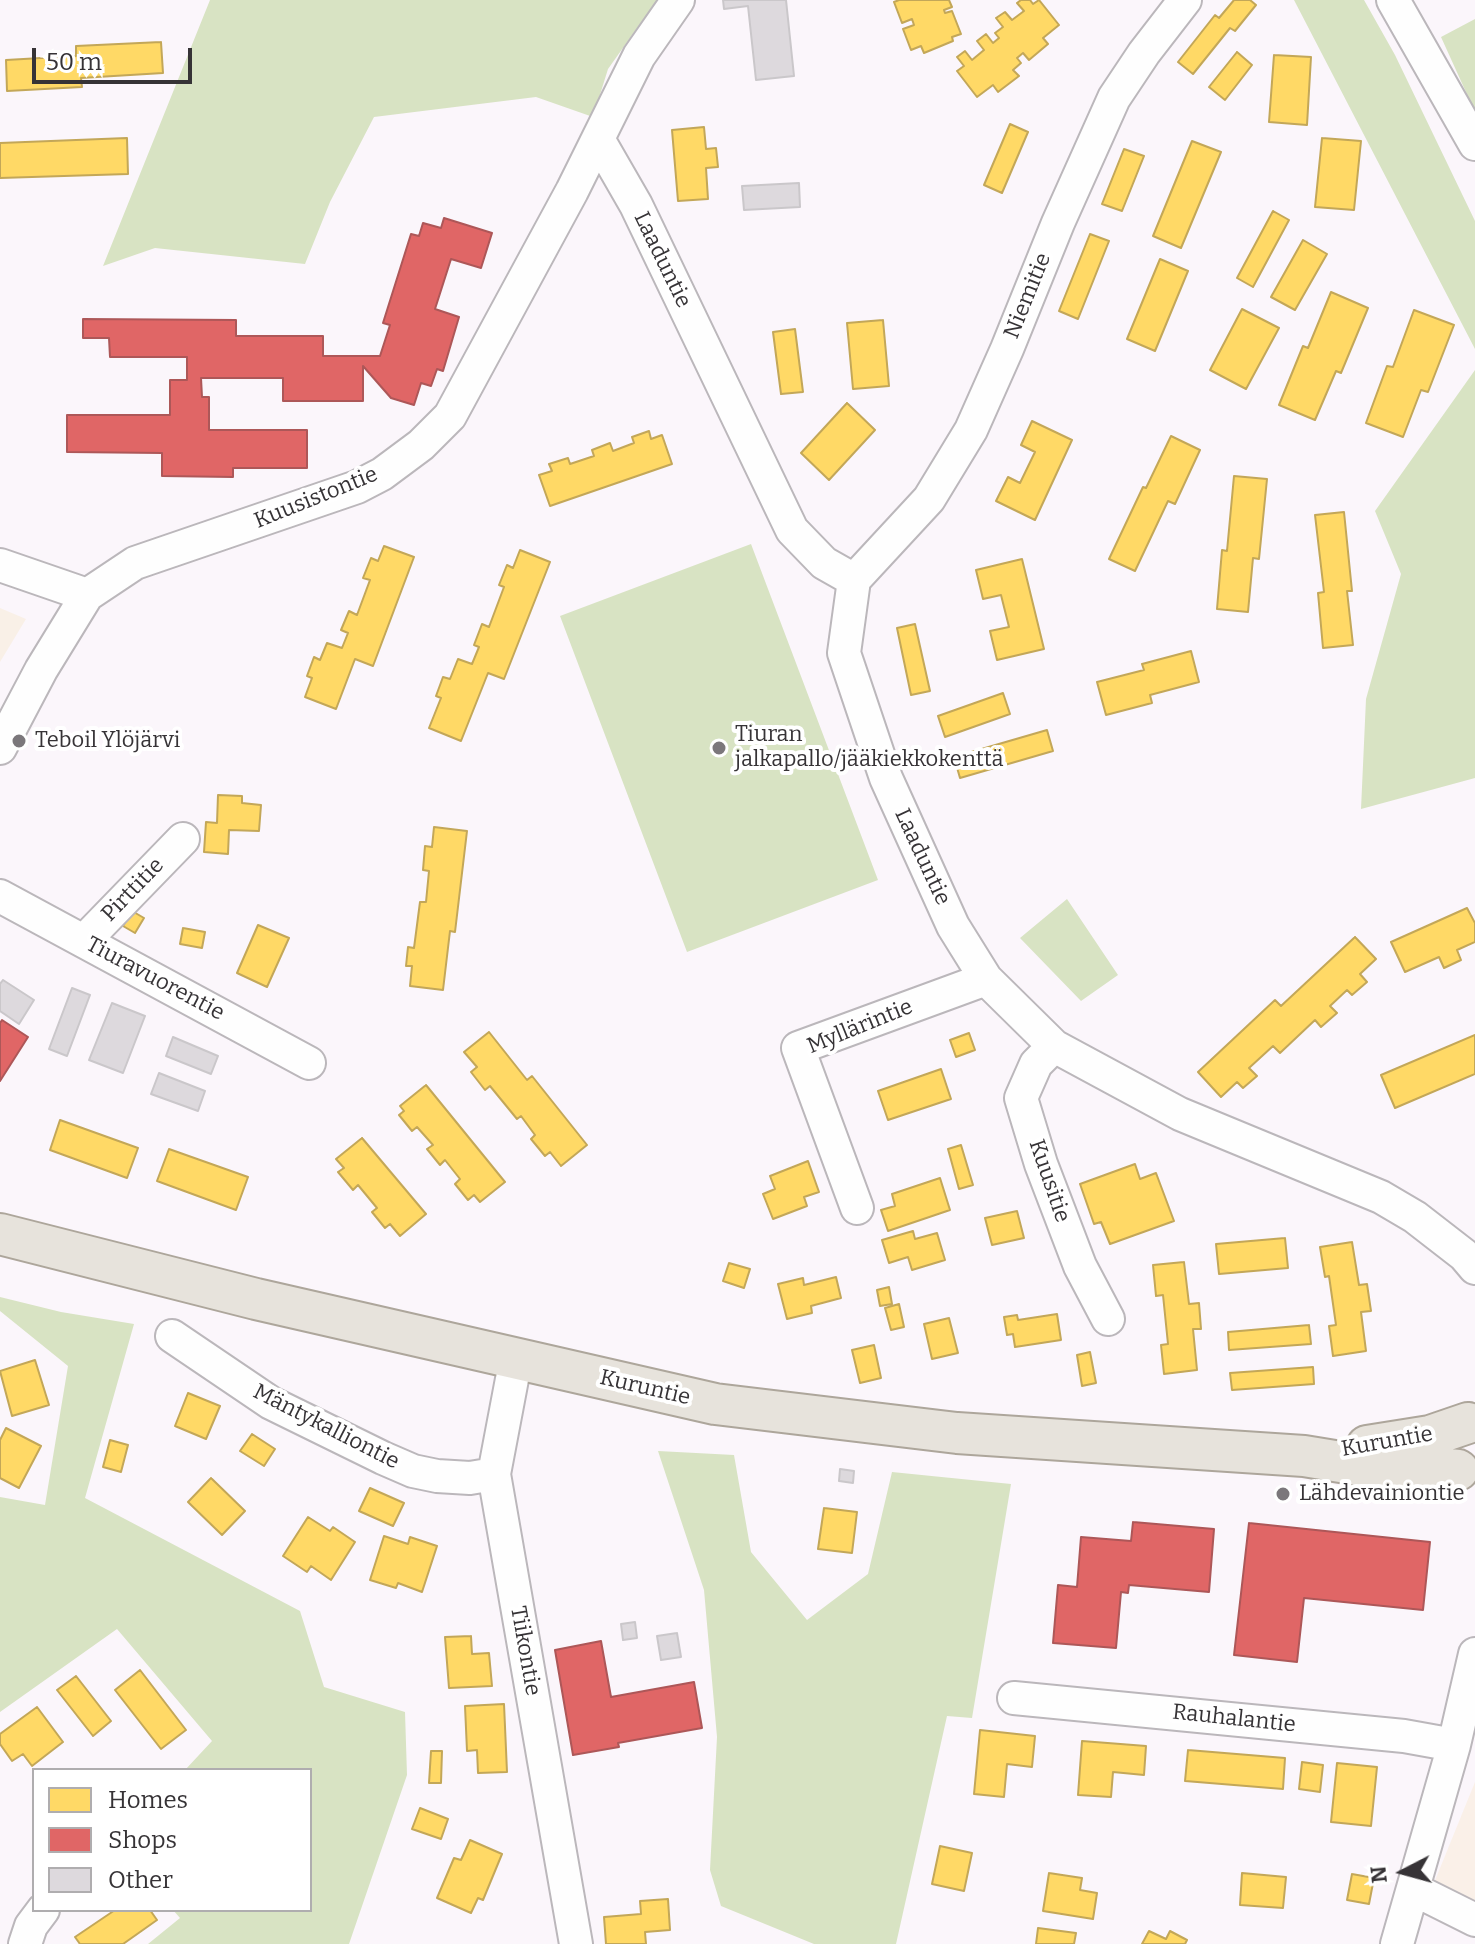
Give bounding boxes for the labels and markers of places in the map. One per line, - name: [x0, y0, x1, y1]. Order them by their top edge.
- place label: Tiuran jalkapallo/jääkiekkokenttä: [735, 722, 1004, 774]
- place label: Teboil Ylöjärvi: [35, 728, 180, 754]
- marker: Teboil Ylöjärvi: [10, 732, 28, 750]
- marker: Tiuran jalkapallo/jääkiekkokenttä: [710, 739, 728, 757]
- place label: Lähdevainiontie: [1299, 1481, 1465, 1507]
- marker: Lähdevainiontie: [1274, 1485, 1292, 1503]

